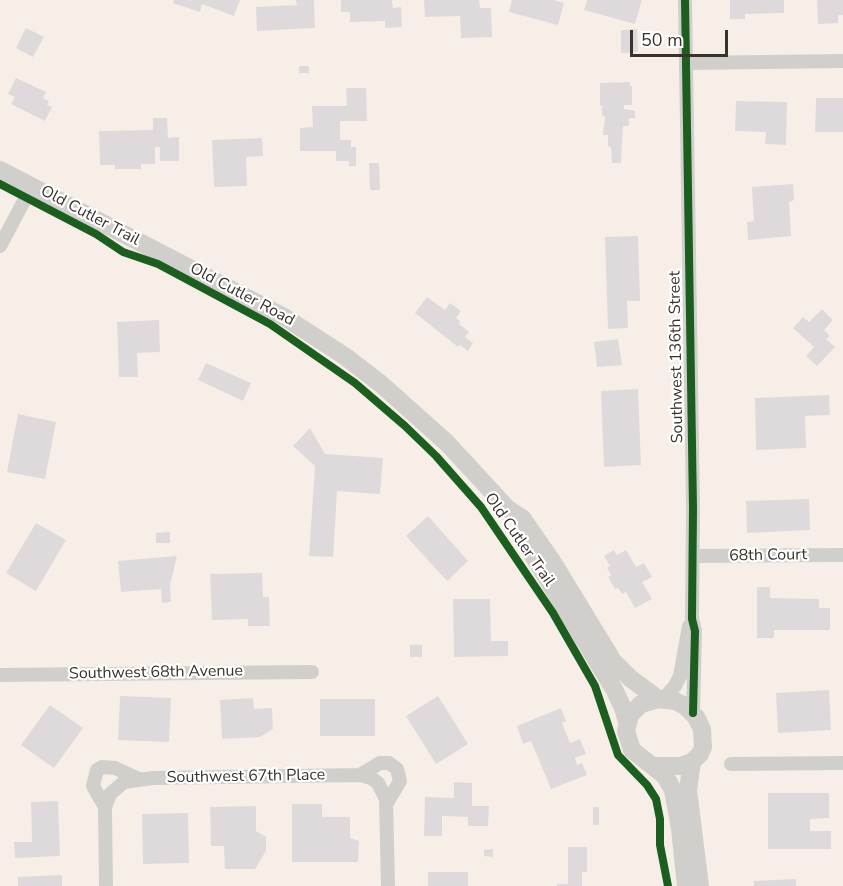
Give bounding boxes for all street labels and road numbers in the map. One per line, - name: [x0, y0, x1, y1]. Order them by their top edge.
- street label: Old Cutler Trail: [37, 182, 143, 250]
- street label: Old Cutler Road: [186, 259, 298, 331]
- street label: Southwest 136th Street: [666, 270, 688, 444]
- street label: Old Cutler Trail: [480, 490, 558, 590]
- street label: 68th Court: [729, 546, 807, 566]
- street label: Southwest 68th Avenue: [69, 662, 243, 684]
- street label: Southwest 67th Place: [167, 766, 325, 788]

